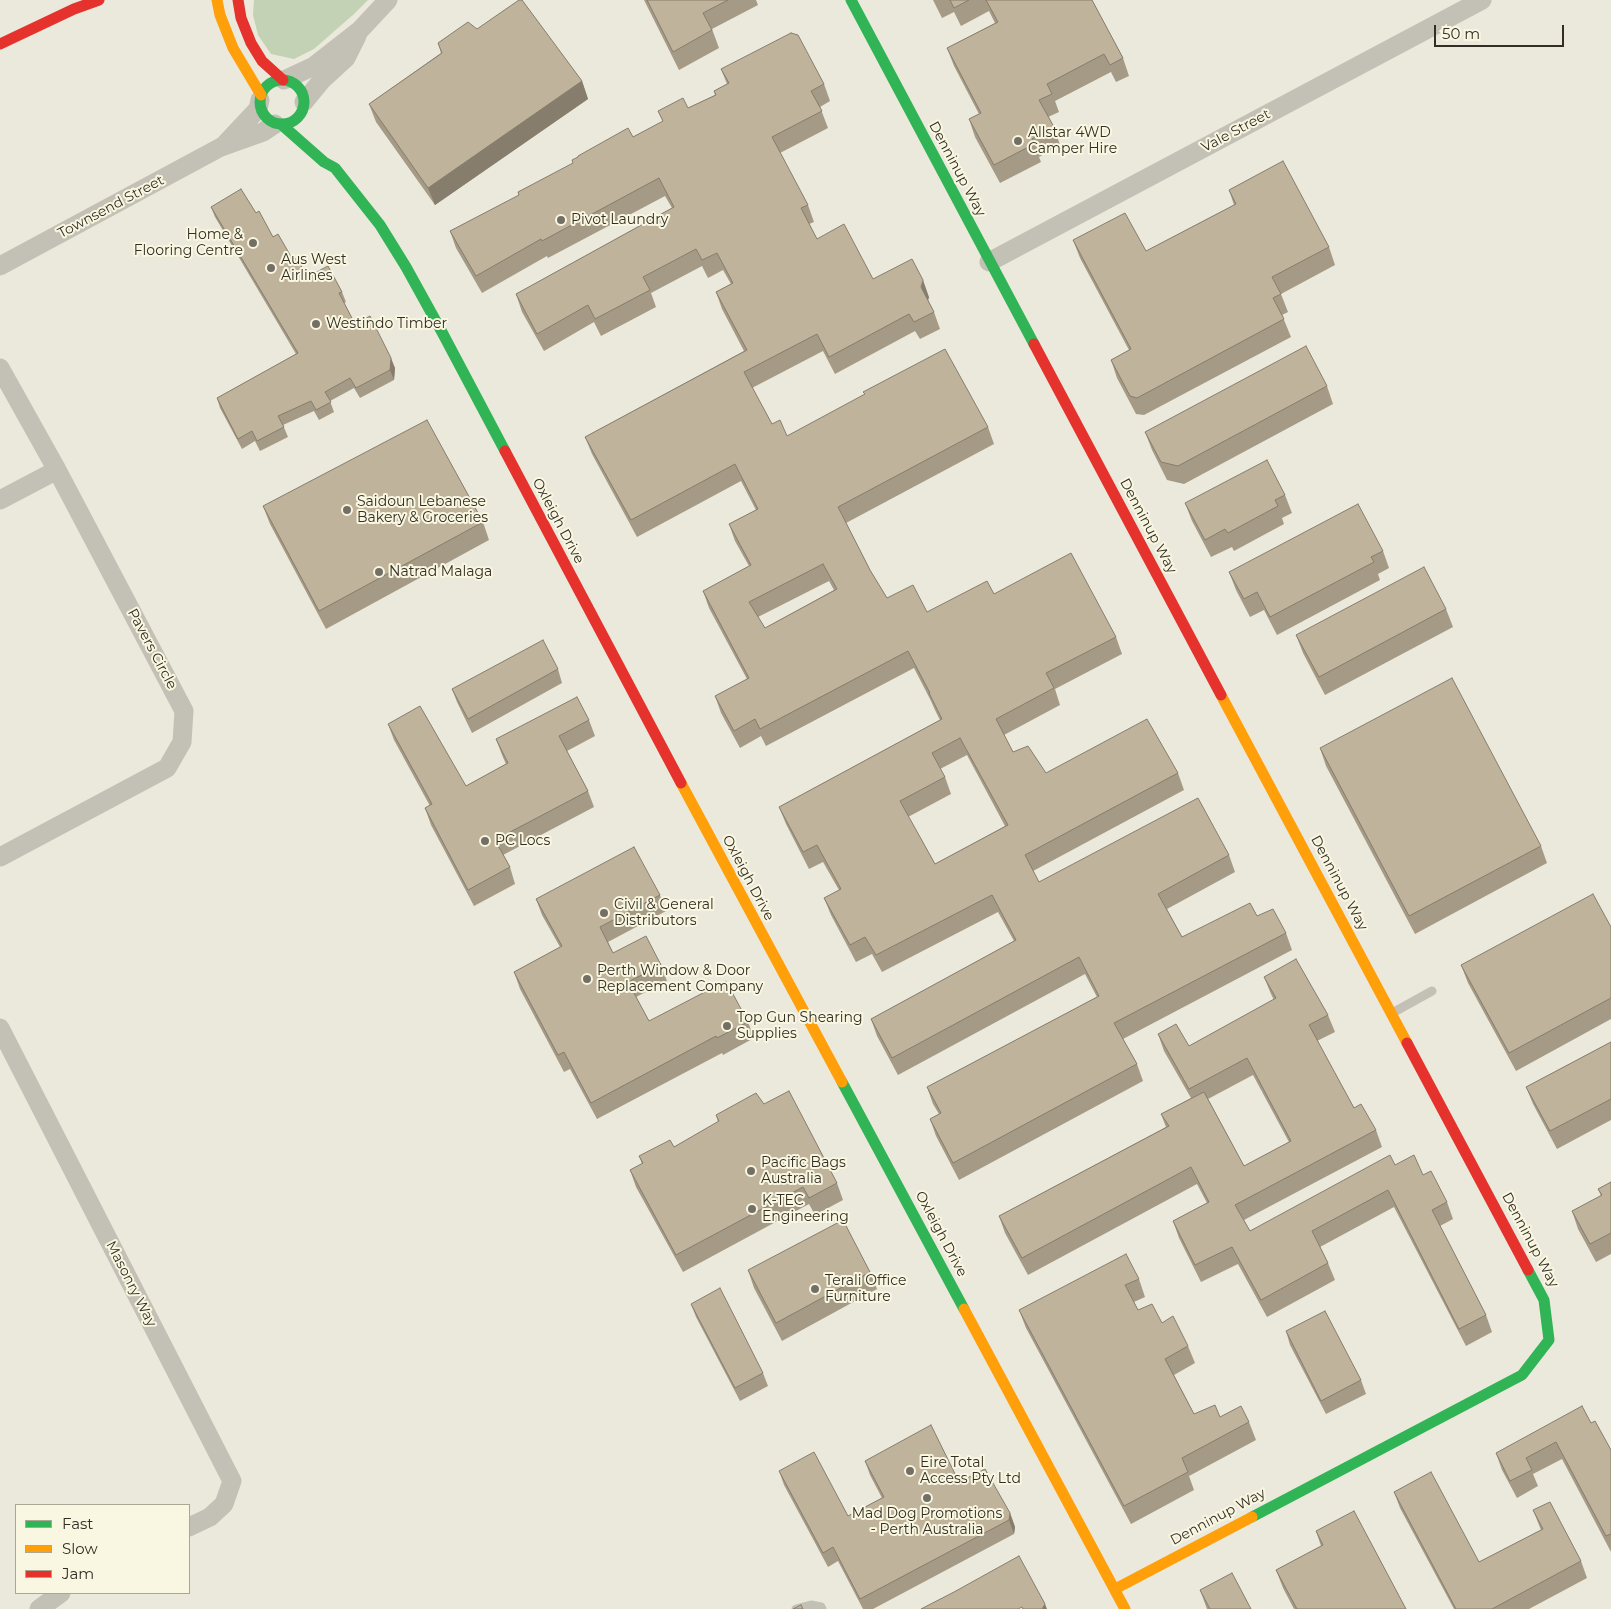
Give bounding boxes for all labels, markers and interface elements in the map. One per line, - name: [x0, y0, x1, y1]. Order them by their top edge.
- scale bar: [1436, 15, 1566, 47]
- text: 50 m: [1442, 24, 1480, 43]
- street label: Vale Street: [1199, 106, 1273, 156]
- street label: Denninup Way: [925, 119, 989, 219]
- place label: Allstar 4WD Camper Hire: [1028, 125, 1117, 158]
- marker: Allstar 4WD Camper Hire: [1012, 135, 1024, 147]
- street label: Townsend Street: [55, 172, 167, 242]
- place label: Pivot Laundry: [571, 212, 668, 228]
- marker: Pivot Laundry: [555, 214, 567, 226]
- place label: Home & Flooring Centre: [134, 227, 243, 260]
- marker: Home & Flooring Centre: [247, 237, 259, 249]
- place label: Aus West Airlines: [281, 252, 347, 284]
- marker: Aus West Airlines: [265, 262, 277, 274]
- place label: Westindo Timber: [326, 316, 447, 332]
- marker: Westindo Timber: [310, 318, 322, 330]
- street label: Oxleigh Drive: [528, 475, 588, 567]
- street label: Denninup Way: [1116, 476, 1180, 576]
- place label: Saidoun Lebanese Bakery & Groceries: [357, 494, 488, 526]
- marker: Saidoun Lebanese Bakery & Groceries: [341, 504, 353, 516]
- place label: Natrad Malaga: [389, 564, 492, 580]
- marker: Natrad Malaga: [373, 566, 385, 578]
- street label: Pavers Circle: [124, 606, 180, 692]
- street label: Oxleigh Drive: [718, 832, 778, 924]
- place label: PC Locs: [495, 833, 550, 849]
- street label: Denninup Way: [1307, 833, 1371, 933]
- marker: PC Locs: [479, 835, 491, 847]
- place label: Civil & General Distributors: [614, 897, 714, 930]
- marker: Civil & General Distributors: [598, 907, 610, 919]
- place label: Perth Window & Door Replacement Company: [597, 963, 763, 996]
- marker: Perth Window & Door Replacement Company: [581, 973, 593, 985]
- place label: Top Gun Shearing Supplies: [737, 1010, 862, 1042]
- marker: Top Gun Shearing Supplies: [721, 1020, 733, 1032]
- place label: Pacific Bags Australia: [761, 1155, 846, 1188]
- marker: Pacific Bags Australia: [745, 1165, 757, 1177]
- street label: Oxleigh Drive: [911, 1188, 971, 1280]
- street label: Denninup Way: [1498, 1190, 1562, 1290]
- place label: K-TEC Engineering: [762, 1193, 849, 1226]
- marker: K-TEC Engineering: [746, 1203, 758, 1215]
- street label: Masonry Way: [102, 1238, 160, 1330]
- place label: Terali Office Furniture: [825, 1273, 906, 1305]
- marker: Terali Office Furniture: [809, 1283, 821, 1295]
- place label: Eire Total Access Pty Ltd: [920, 1455, 1021, 1488]
- marker: Eire Total Access Pty Ltd: [904, 1465, 916, 1477]
- street label: Denninup Way: [1168, 1485, 1268, 1549]
- marker: Mad Dog Promotions - Perth Australia: [921, 1492, 933, 1504]
- legend: [15, 1504, 190, 1594]
- place label: Mad Dog Promotions - Perth Australia: [852, 1506, 1002, 1538]
- text: Fast: [62, 1514, 93, 1533]
- text: Slow: [62, 1539, 98, 1558]
- text: Jam: [62, 1564, 94, 1583]

